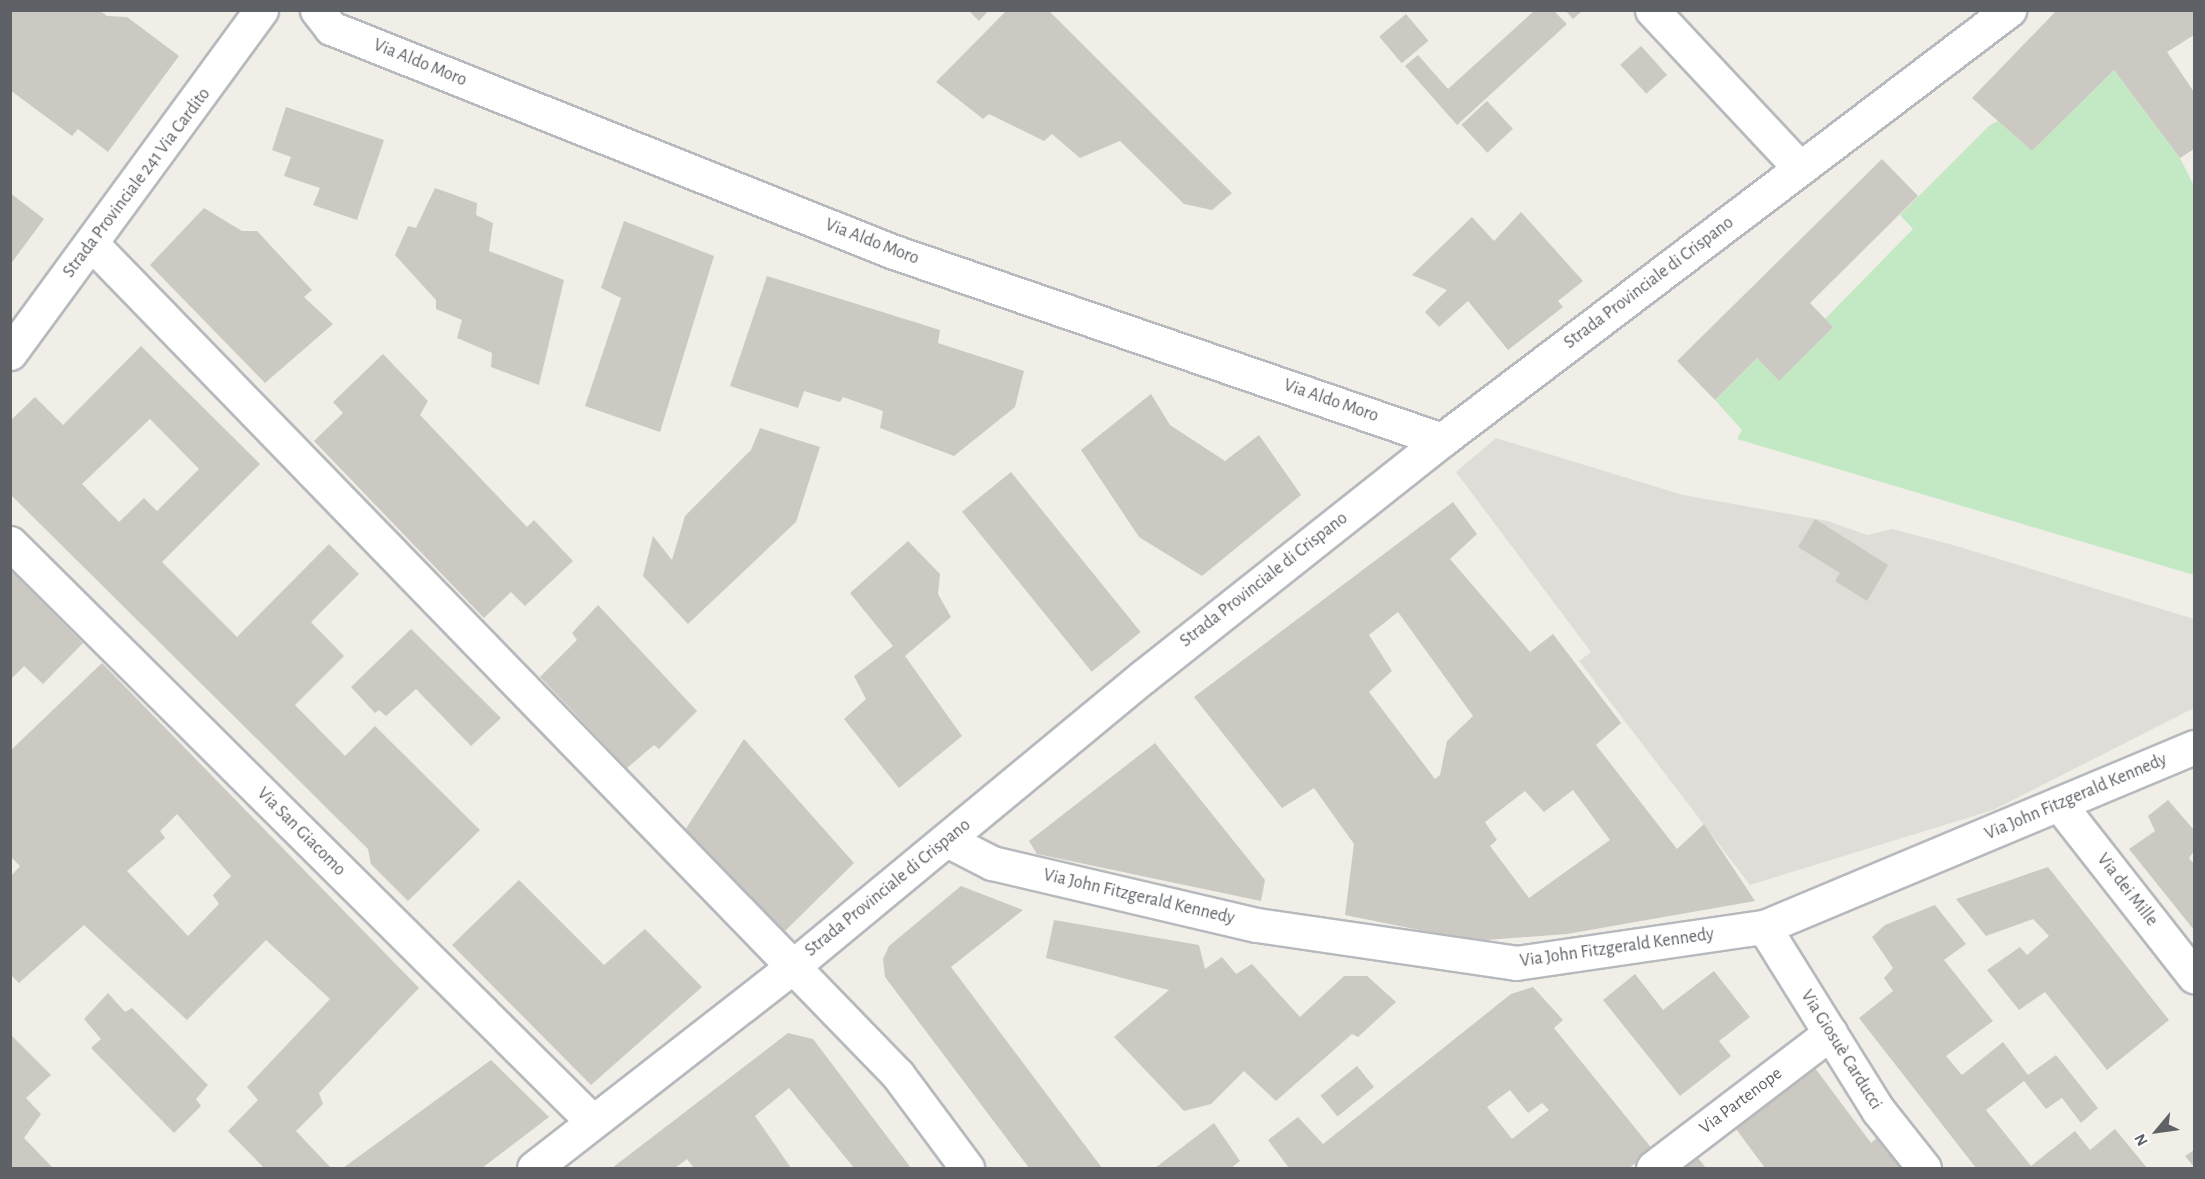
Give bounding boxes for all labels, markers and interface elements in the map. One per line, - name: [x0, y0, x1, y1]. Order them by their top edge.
- street label: Via Aldo Moro: [370, 34, 470, 92]
- street label: Strada Provinciale 241 Via Cardito: [59, 84, 215, 282]
- street label: Strada Provinciale di Crispano: [1560, 212, 1738, 354]
- street label: Via Aldo Moro: [822, 214, 922, 270]
- street label: Via Aldo Moro: [1281, 375, 1381, 427]
- street label: Strada Provinciale di Crispano: [1176, 508, 1352, 652]
- street label: Via John Fitzgerald Kennedy: [1982, 749, 2170, 845]
- street label: Via San Giacomo: [252, 783, 350, 881]
- street label: Strada Provinciale di Crispano: [801, 815, 975, 961]
- street label: Via dei Mille: [2092, 849, 2162, 931]
- street label: Via John Fitzgerald Kennedy: [1041, 864, 1237, 930]
- street label: Via John Fitzgerald Kennedy: [1519, 924, 1715, 972]
- street label: Via Giosuè Carducci: [1796, 986, 1886, 1114]
- street label: Via Partenope: [1695, 1063, 1787, 1139]
- north arrow: [2127, 1101, 2187, 1161]
- text: N: [2132, 1131, 2151, 1148]

